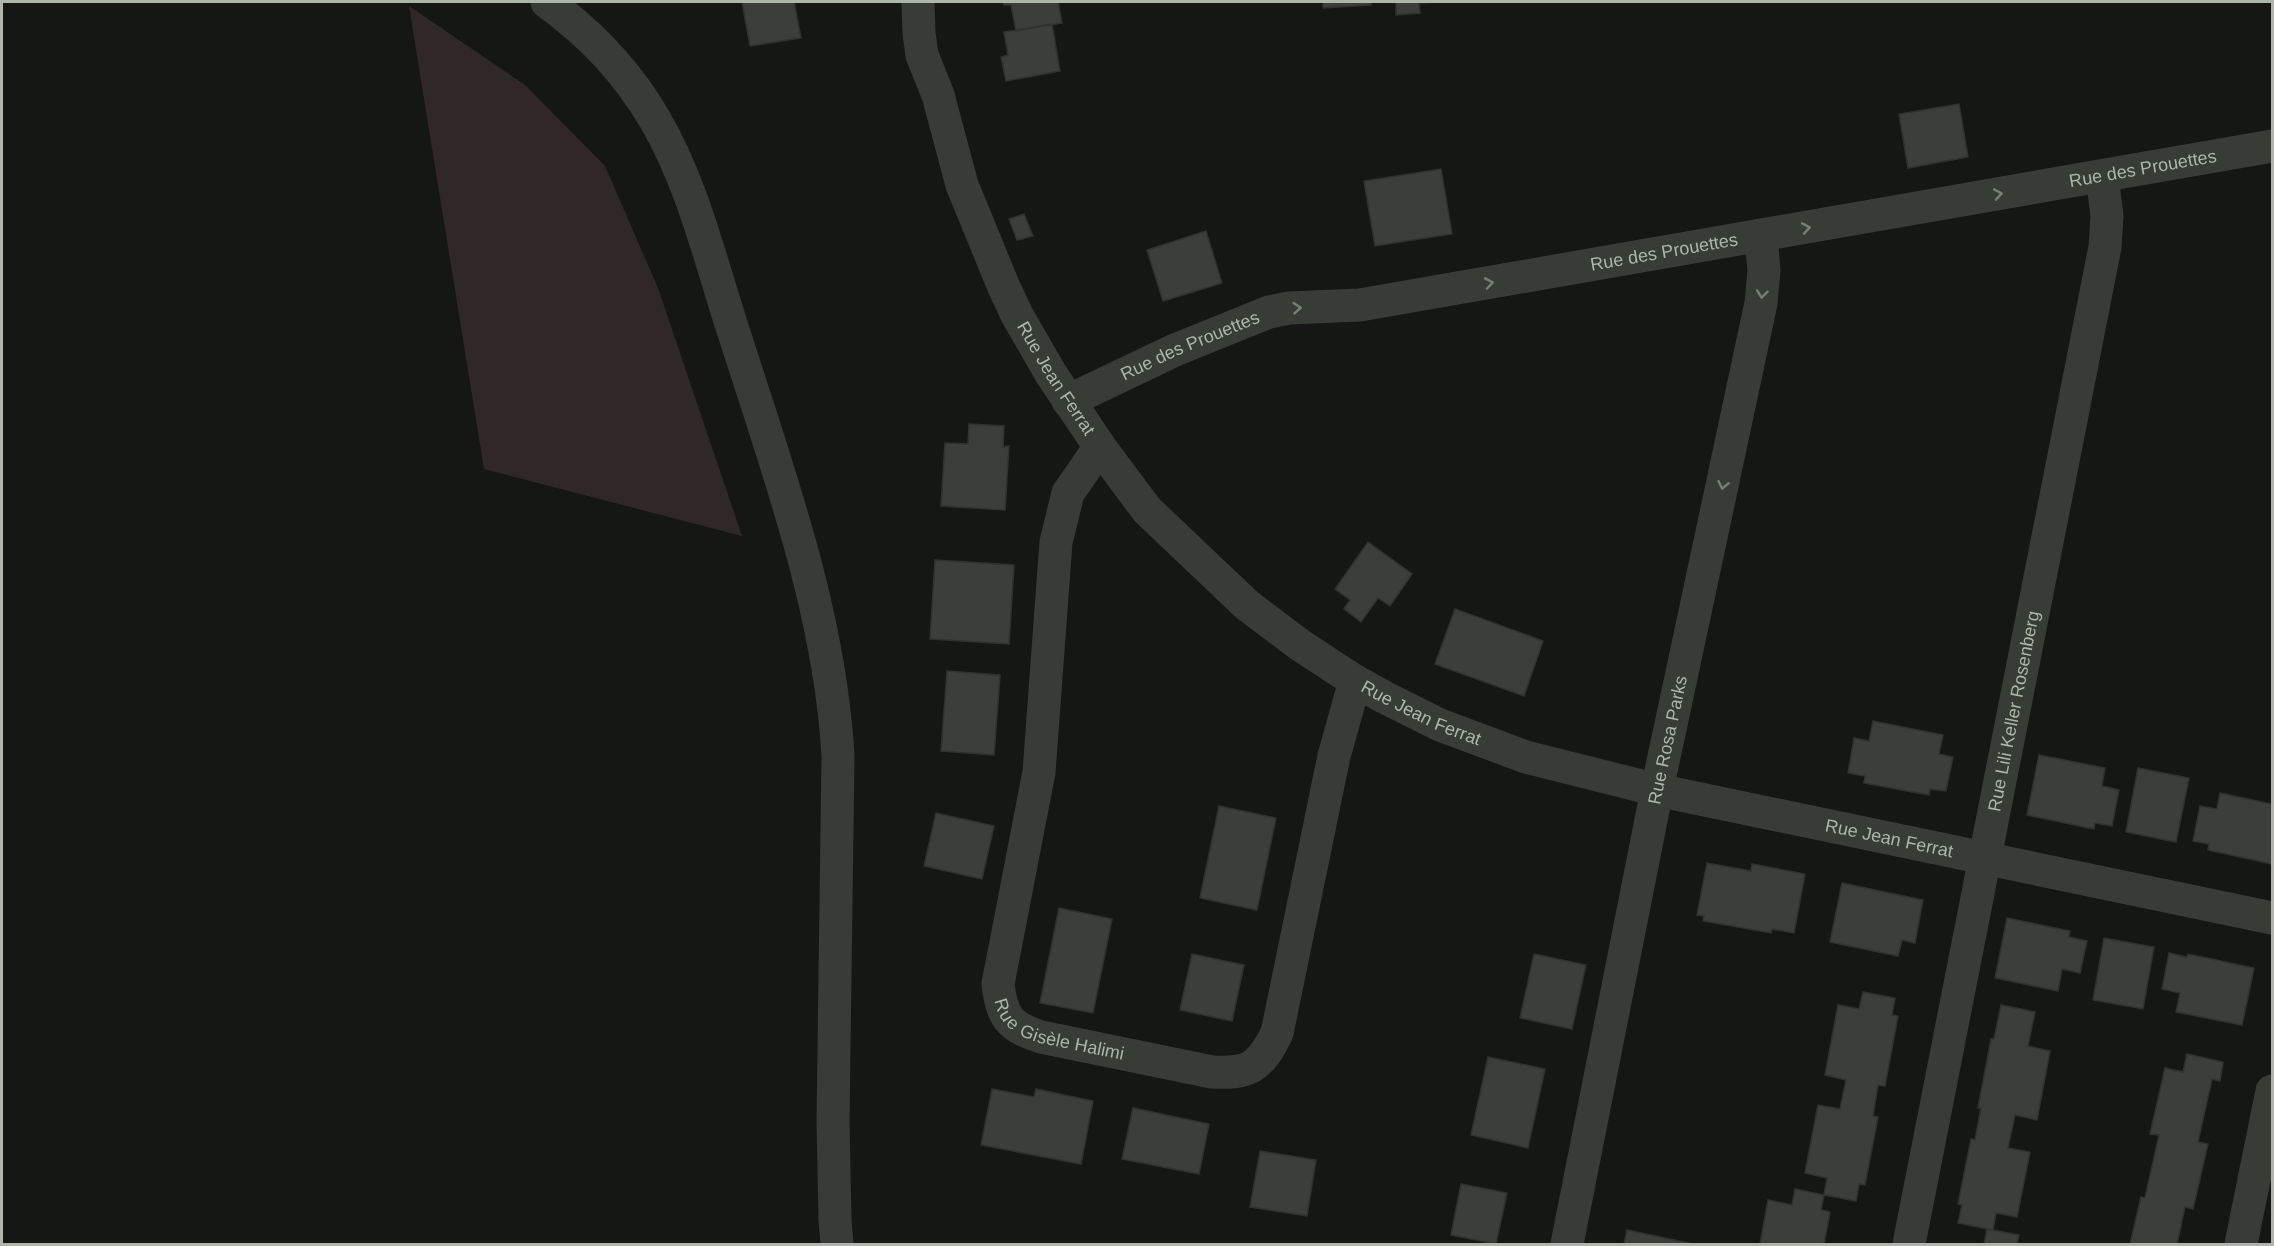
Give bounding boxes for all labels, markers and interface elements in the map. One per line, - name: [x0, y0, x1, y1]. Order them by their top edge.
- street label: Rue des Prouettes: [2068, 146, 2218, 191]
- one-way arrow: [1993, 189, 2002, 201]
- one-way arrow: [1801, 222, 1810, 234]
- street label: Rue des Prouettes: [1589, 229, 1739, 275]
- one-way arrow: [1485, 277, 1494, 289]
- one-way arrow: [1757, 289, 1769, 298]
- one-way arrow: [1292, 302, 1301, 315]
- street label: Rue des Prouettes: [1117, 307, 1262, 384]
- street label: Rue Jean Ferrat: [1013, 318, 1099, 439]
- one-way arrow: [1717, 479, 1730, 489]
- street label: Rue Lili Keller Rosenberg: [1984, 609, 2043, 813]
- street label: Rue Rosa Parks: [1644, 674, 1691, 806]
- street label: Rue Jean Ferrat: [1358, 676, 1484, 749]
- street label: Rue Jean Ferrat: [1823, 815, 1955, 861]
- street label: Rue Gisèle Halimi: [991, 996, 1126, 1064]

